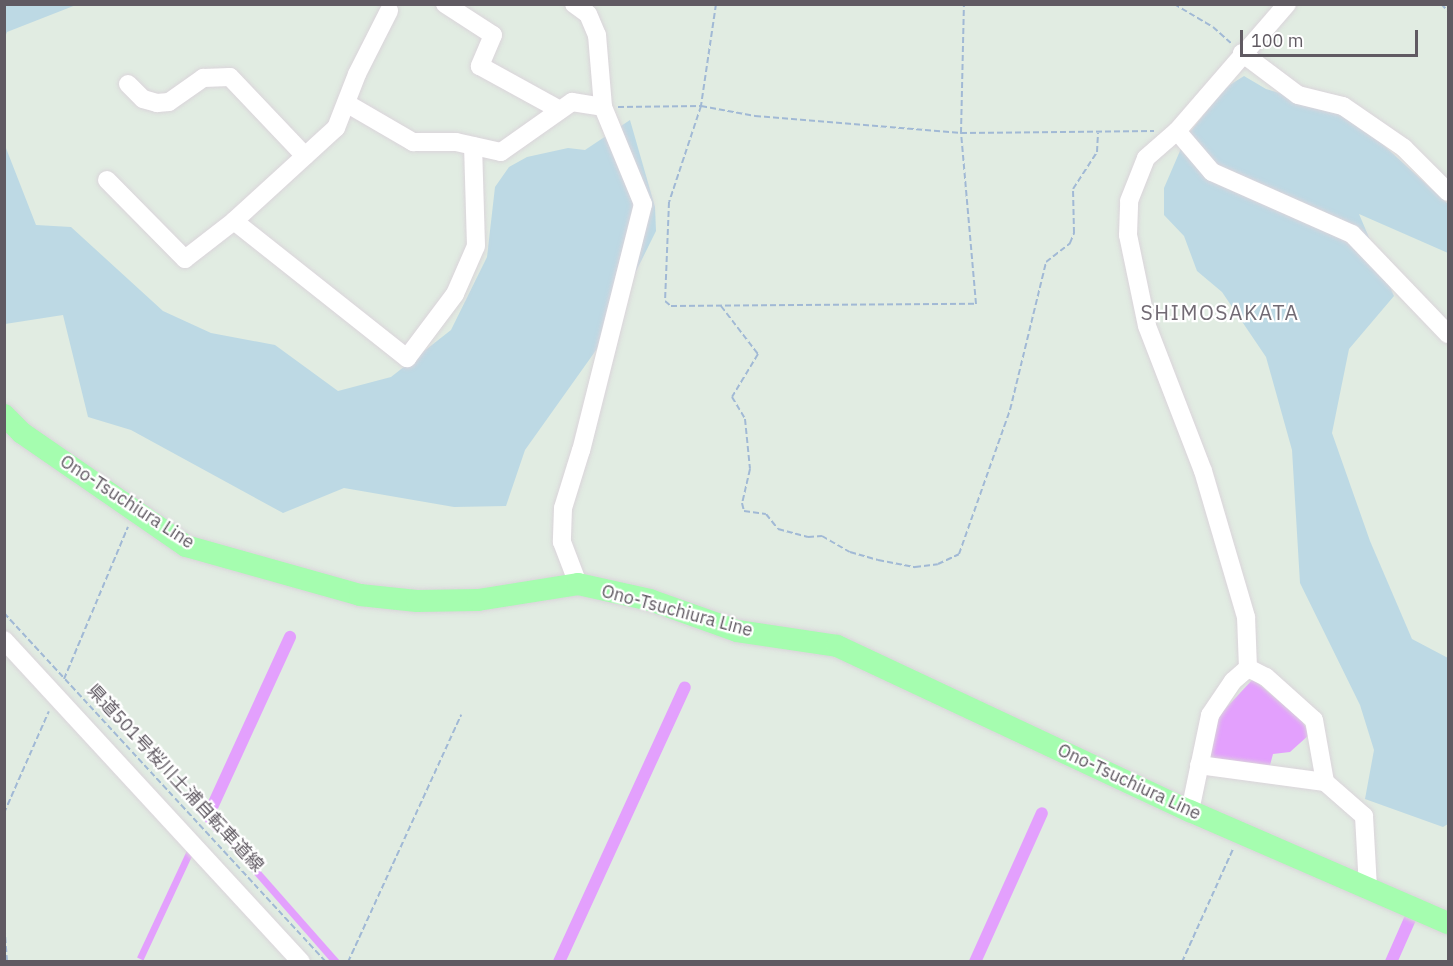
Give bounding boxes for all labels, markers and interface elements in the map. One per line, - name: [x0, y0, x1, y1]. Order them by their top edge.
- scale bar: [1243, 18, 1422, 56]
- text: 100 m: [1251, 29, 1303, 52]
- district label: SHIMOSAKATA: [1140, 299, 1300, 325]
- street label: Ono-Tsuchiura Line: [56, 451, 198, 553]
- street label: Ono-Tsuchiura Line: [599, 580, 755, 642]
- street label: 県道501号桜川土浦自転車道線: [82, 680, 268, 876]
- street label: Ono-Tsuchiura Line: [1054, 739, 1204, 825]

